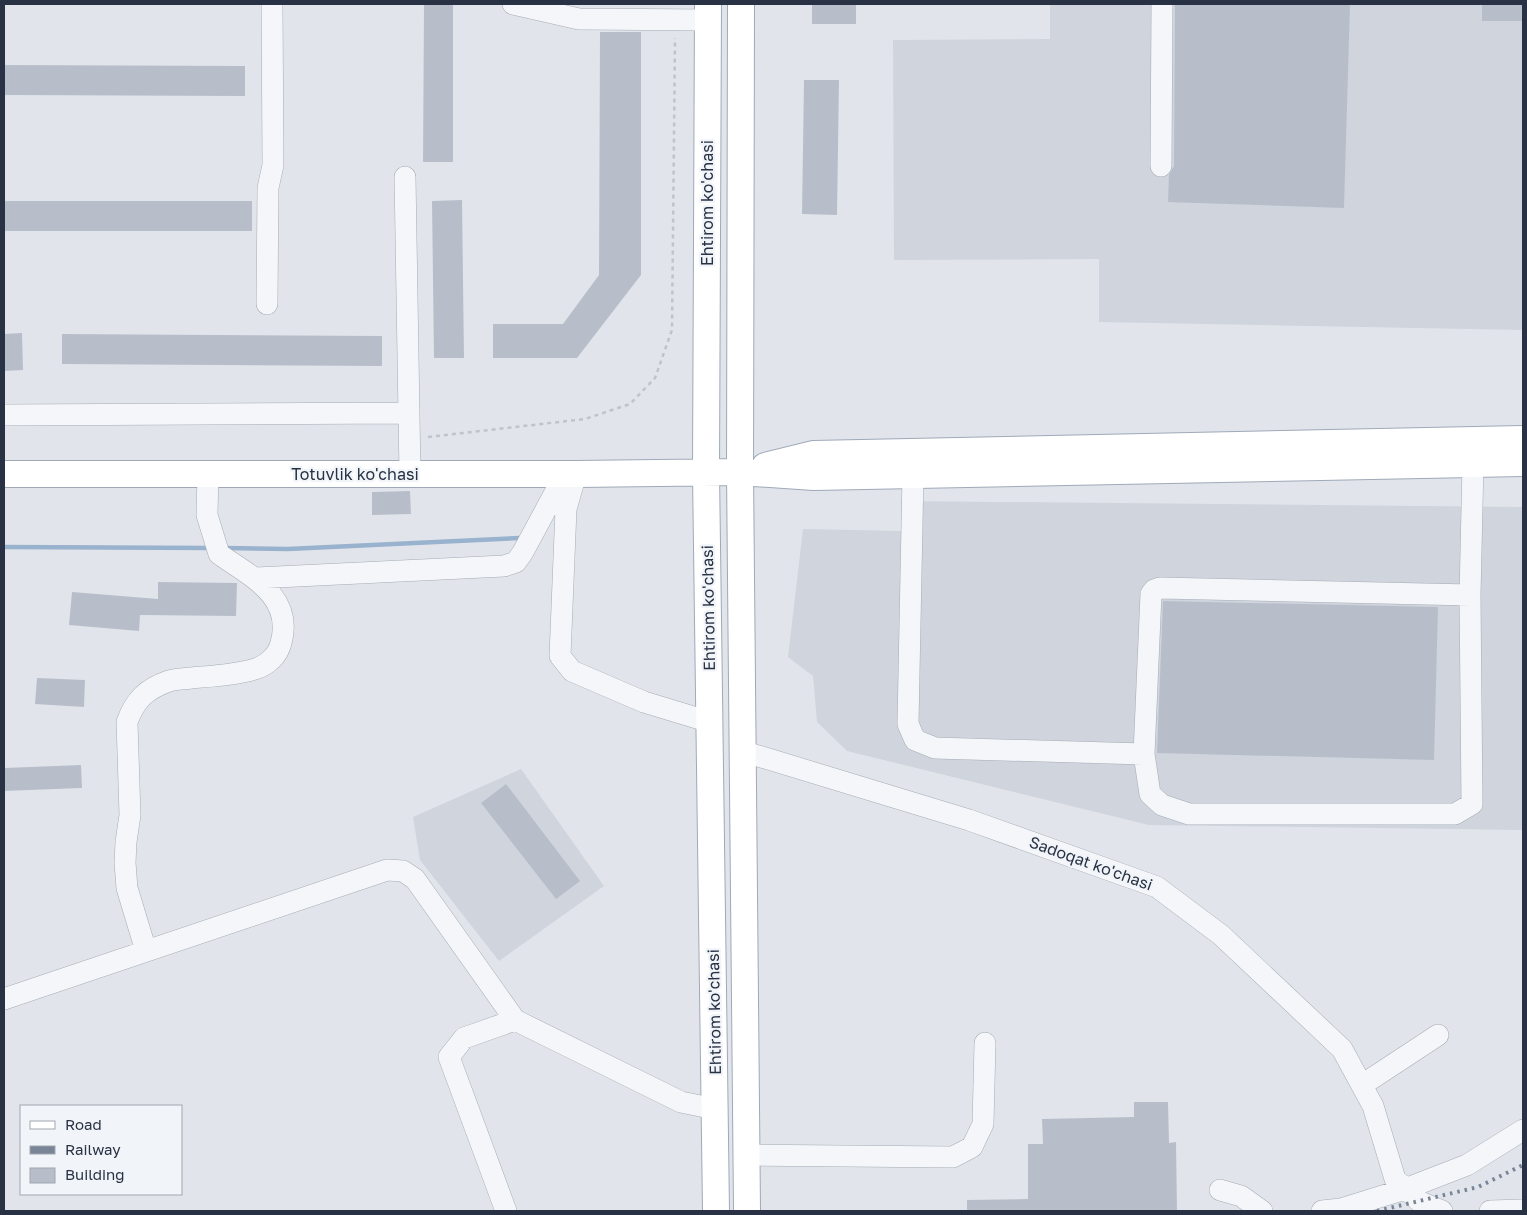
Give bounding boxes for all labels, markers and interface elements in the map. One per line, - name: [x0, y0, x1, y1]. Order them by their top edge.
- street label: Ehtirom ko'chasi: [697, 140, 717, 266]
- street label: Totuvlik ko'chasi: [291, 464, 419, 484]
- street label: Ehtirom ko'chasi: [697, 545, 719, 671]
- street label: Sadoqat ko'chasi: [1027, 831, 1155, 895]
- street label: Ehtirom ko'chasi: [703, 949, 725, 1075]
- legend: [20, 1105, 182, 1195]
- text: Road: [65, 1115, 102, 1133]
- text: Railway: [65, 1140, 121, 1158]
- text: Building: [65, 1165, 125, 1183]

